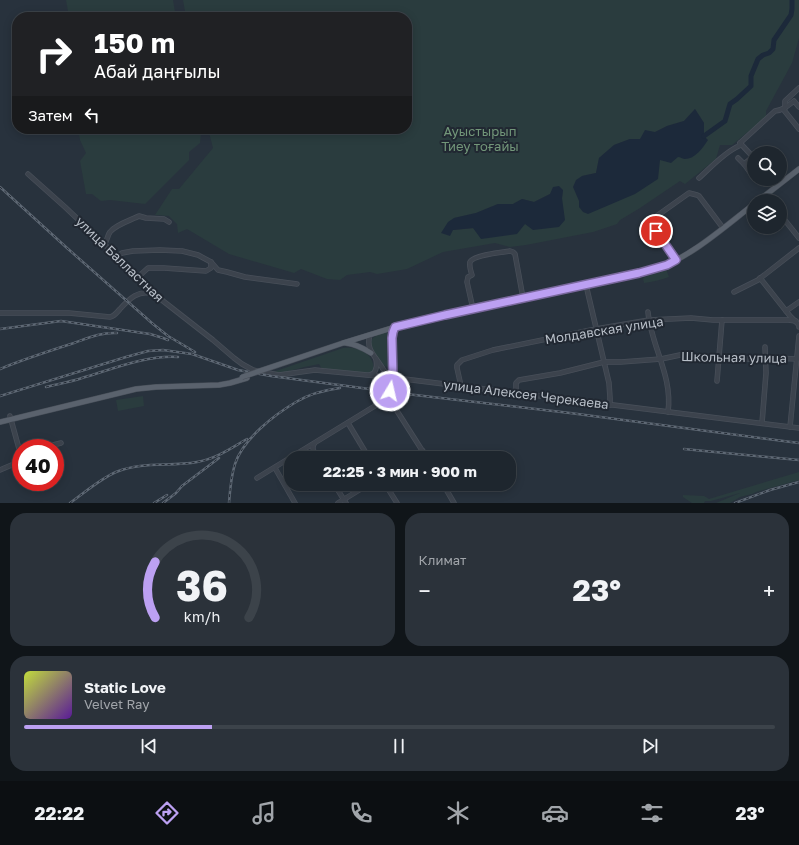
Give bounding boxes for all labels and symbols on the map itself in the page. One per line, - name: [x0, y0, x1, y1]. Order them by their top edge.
- park label: Ауыстырып Тиеу тоғайы: [441, 123, 519, 154]
- street label: улица Балластная: [73, 213, 167, 305]
- pin: [639, 214, 673, 248]
- street label: Молдавская улица: [544, 313, 664, 347]
- street label: Школьная улица: [681, 348, 787, 366]
- position arrow: [369, 370, 411, 412]
- street label: улица Алексея Черекаева: [442, 376, 610, 412]
- speed limit sign: 40: [12, 439, 64, 491]

